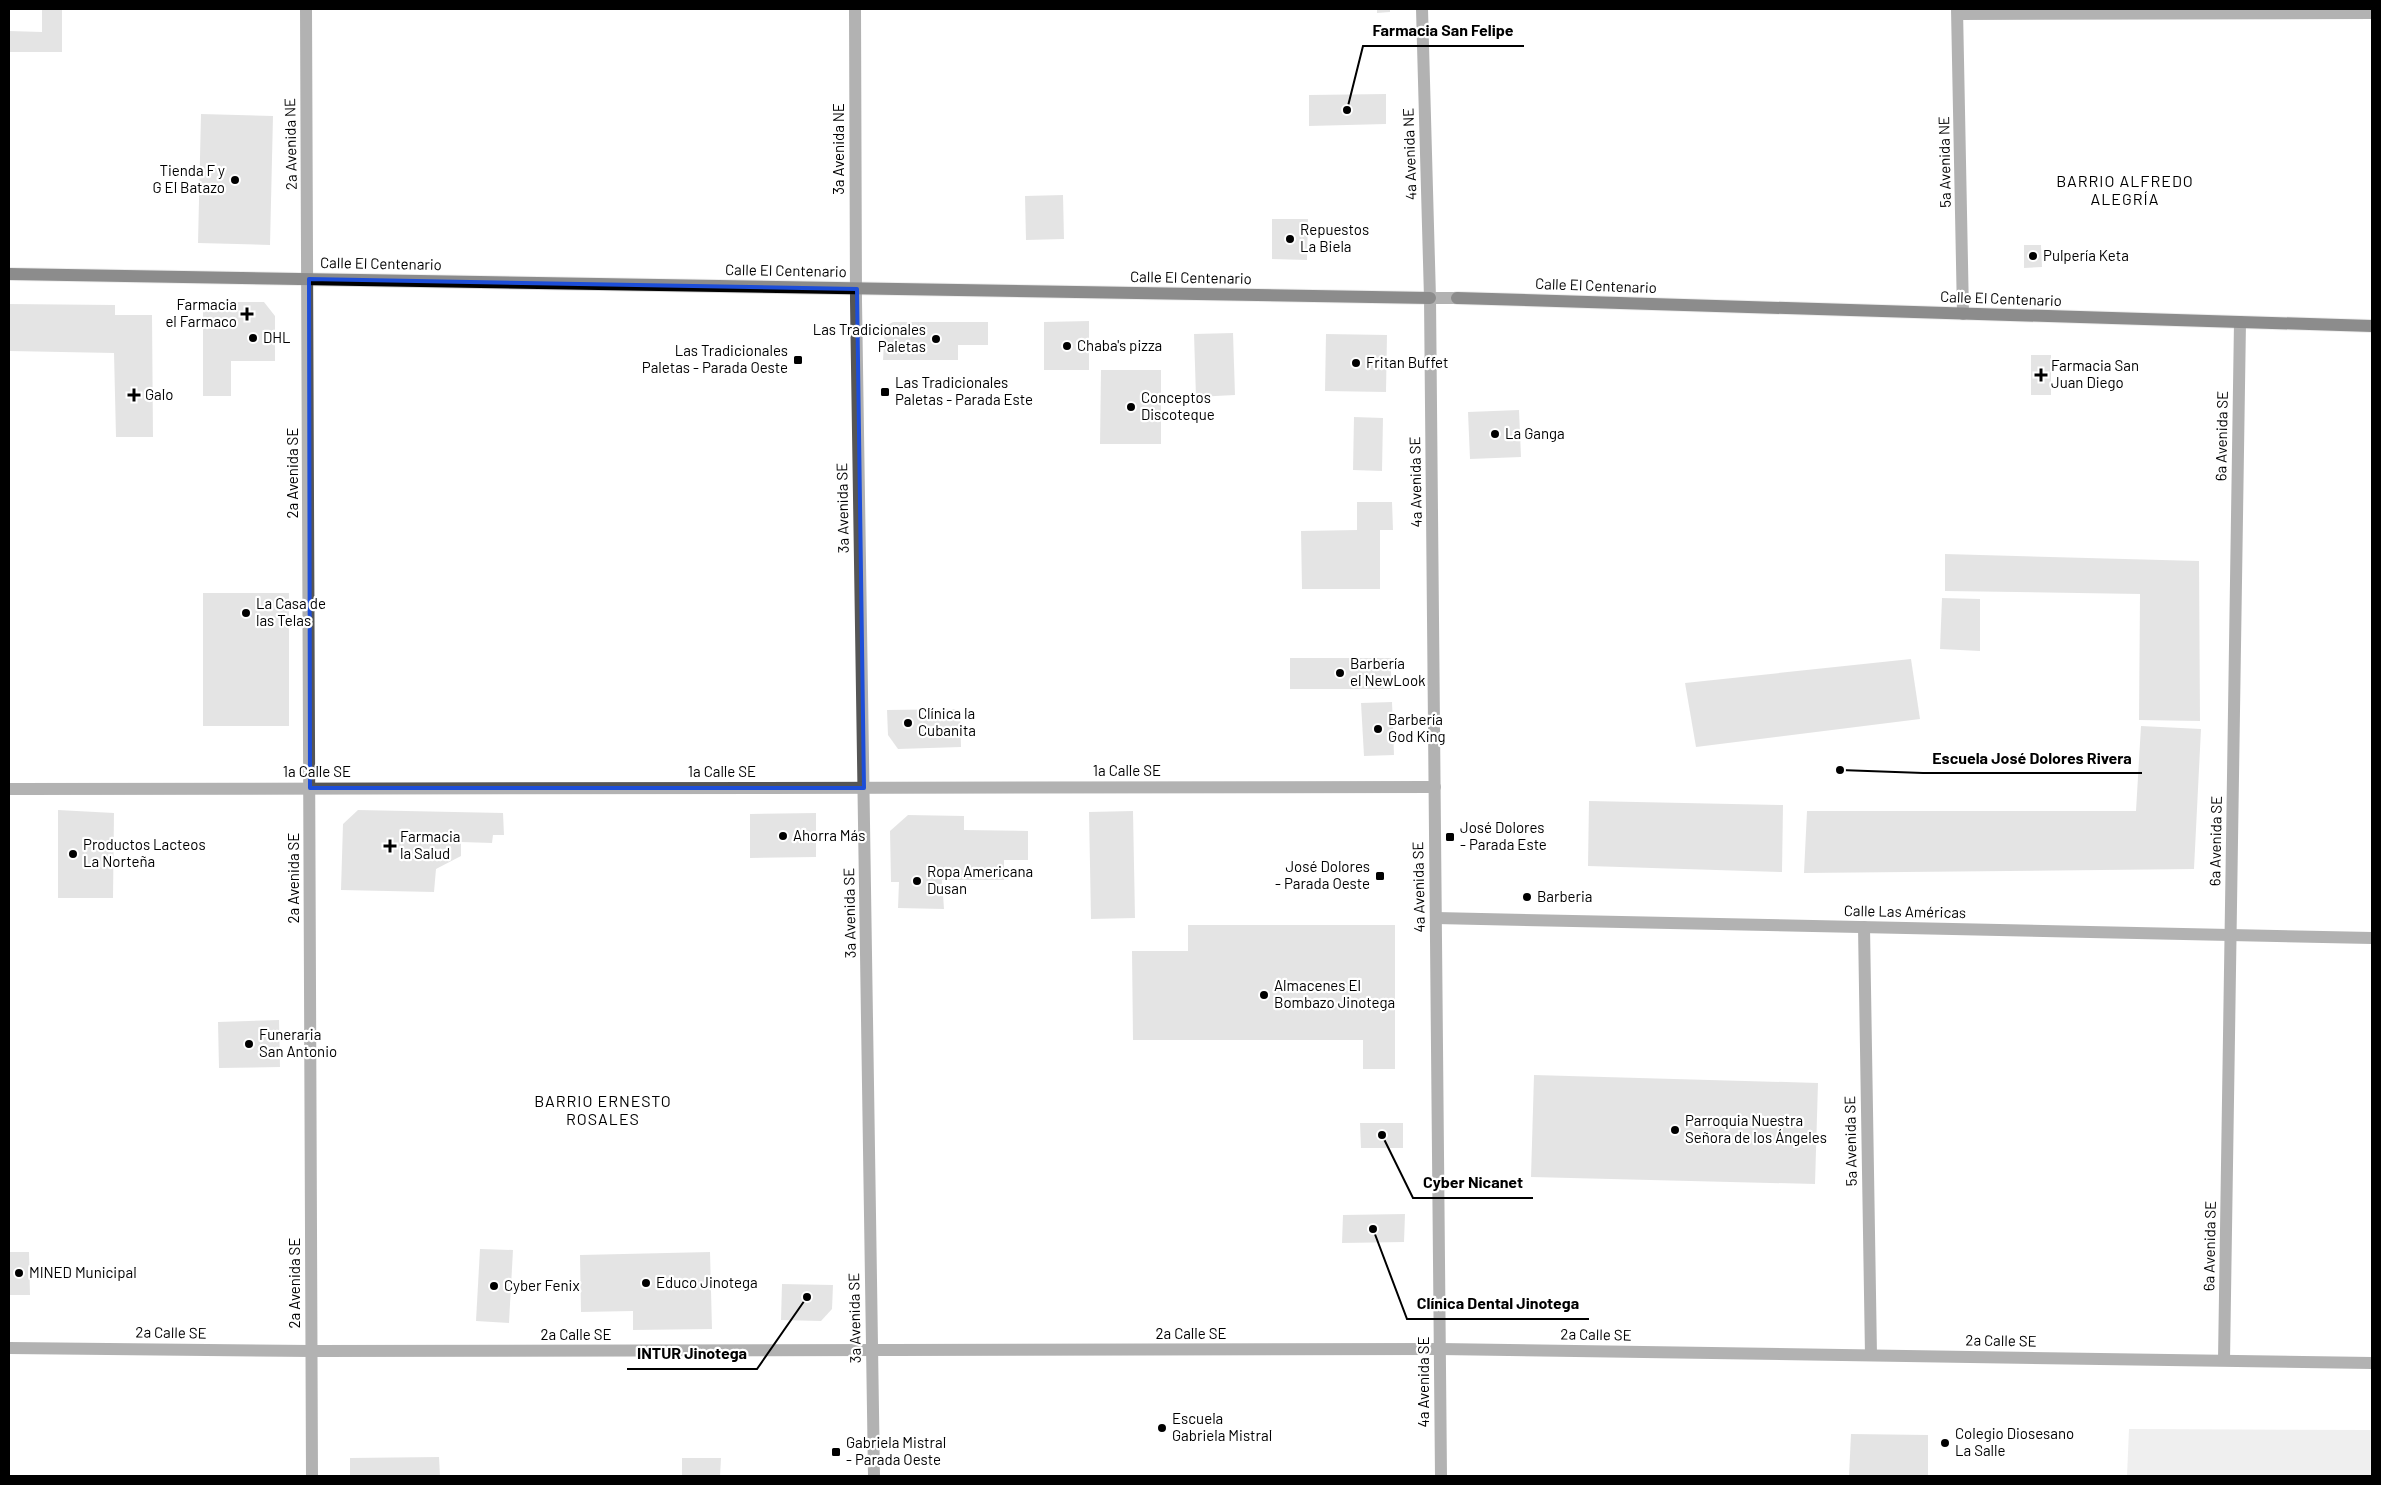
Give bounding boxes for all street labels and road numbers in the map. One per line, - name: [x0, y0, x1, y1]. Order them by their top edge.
- street label: 2a Avenida NE: [280, 98, 300, 190]
- street label: 3a Avenida NE: [829, 103, 847, 195]
- street label: 4a Avenida NE: [1398, 108, 1420, 200]
- street label: 5a Avenida NE: [1934, 116, 1954, 208]
- street label: Calle El Centenario: [320, 253, 442, 273]
- street label: Calle El Centenario: [725, 260, 847, 280]
- street label: Calle El Centenario: [1130, 267, 1252, 287]
- street label: Calle El Centenario: [1535, 274, 1657, 296]
- street label: Calle El Centenario: [1940, 287, 2062, 309]
- street label: 6a Avenida SE: [2211, 391, 2231, 481]
- street label: 2a Avenida SE: [283, 428, 301, 518]
- street label: 4a Avenida SE: [1405, 436, 1425, 528]
- street label: 3a Avenida SE: [832, 463, 852, 553]
- street label: 1a Calle SE: [1093, 761, 1161, 779]
- street label: 1a Calle SE: [283, 762, 351, 780]
- street label: 1a Calle SE: [688, 762, 756, 780]
- street label: 6a Avenida SE: [2205, 796, 2225, 886]
- street label: 2a Avenida SE: [284, 833, 302, 923]
- street label: 4a Avenida SE: [1408, 841, 1428, 933]
- street label: 3a Avenida SE: [839, 868, 859, 958]
- street label: Calle Las Américas: [1844, 901, 1966, 921]
- street label: 5a Avenida SE: [1840, 1096, 1860, 1186]
- street label: 6a Avenida SE: [2199, 1201, 2219, 1291]
- street label: 2a Avenida SE: [285, 1238, 303, 1328]
- street label: 3a Avenida SE: [844, 1273, 864, 1363]
- street label: 2a Calle SE: [135, 1322, 207, 1342]
- street label: 2a Calle SE: [1155, 1324, 1227, 1342]
- street label: 2a Calle SE: [1560, 1324, 1632, 1344]
- street label: 2a Calle SE: [540, 1325, 612, 1343]
- street label: 2a Calle SE: [1965, 1330, 2037, 1350]
- street label: 4a Avenida SE: [1414, 1336, 1432, 1428]

